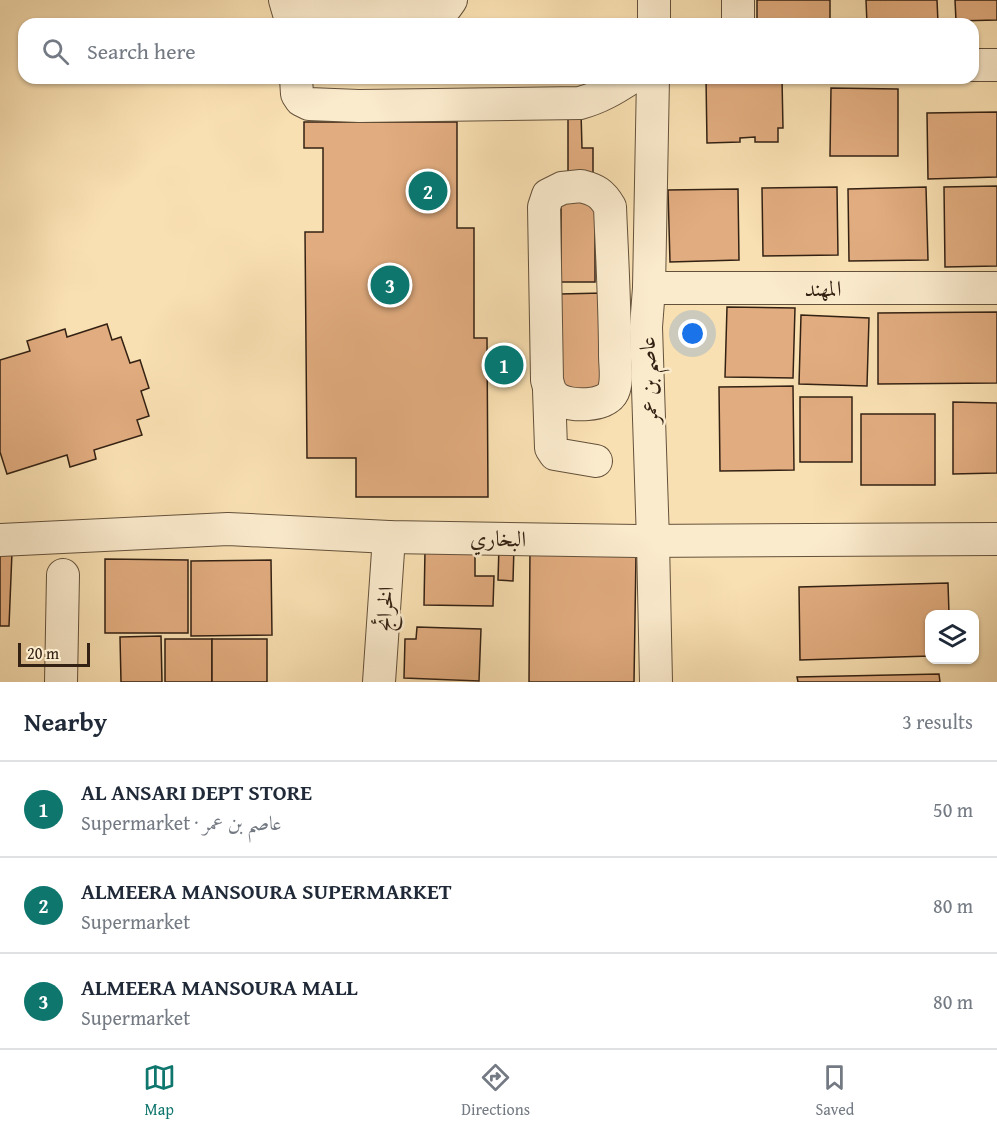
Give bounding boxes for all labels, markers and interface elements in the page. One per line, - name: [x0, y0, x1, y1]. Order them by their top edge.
- search box: [18, 18, 979, 84]
- icon: search: [39, 35, 72, 68]
- text: Search here: [87, 35, 196, 67]
- pin: 2: [408, 168, 448, 213]
- pin: 3: [370, 262, 410, 308]
- street label: المهند: [805, 272, 841, 304]
- your location: [678, 319, 707, 348]
- street label: عاصم بن عمر: [630, 336, 672, 426]
- pin: 1: [484, 342, 524, 388]
- street label: البخاري: [470, 522, 526, 556]
- street label: الخرائج: [366, 585, 406, 633]
- map controls: [925, 610, 979, 664]
- button: layers: [925, 610, 979, 664]
- scale bar: [18, 640, 90, 668]
- text: 20 m: [27, 641, 59, 665]
- text: Nearby: [24, 702, 107, 741]
- text: 3 results: [902, 707, 973, 736]
- text: AL ANSARI DEPT STORE: [81, 776, 312, 808]
- text: 1: [38, 795, 49, 824]
- text: 50 m: [933, 795, 973, 824]
- text: Supermarket · عاصم بن عمر: [81, 808, 281, 837]
- text: ALMEERA MANSOURA SUPERMARKET: [81, 875, 452, 907]
- text: 2: [38, 891, 49, 920]
- text: 80 m: [933, 891, 973, 920]
- text: Supermarket: [81, 907, 190, 936]
- text: ALMEERA MANSOURA MALL: [81, 971, 358, 1003]
- text: 3: [38, 987, 49, 1016]
- text: 80 m: [933, 987, 973, 1016]
- text: Supermarket: [81, 1003, 190, 1032]
- tab: Map: [143, 1061, 176, 1121]
- tab: Directions: [461, 1061, 530, 1121]
- tab: Saved: [815, 1061, 854, 1121]

